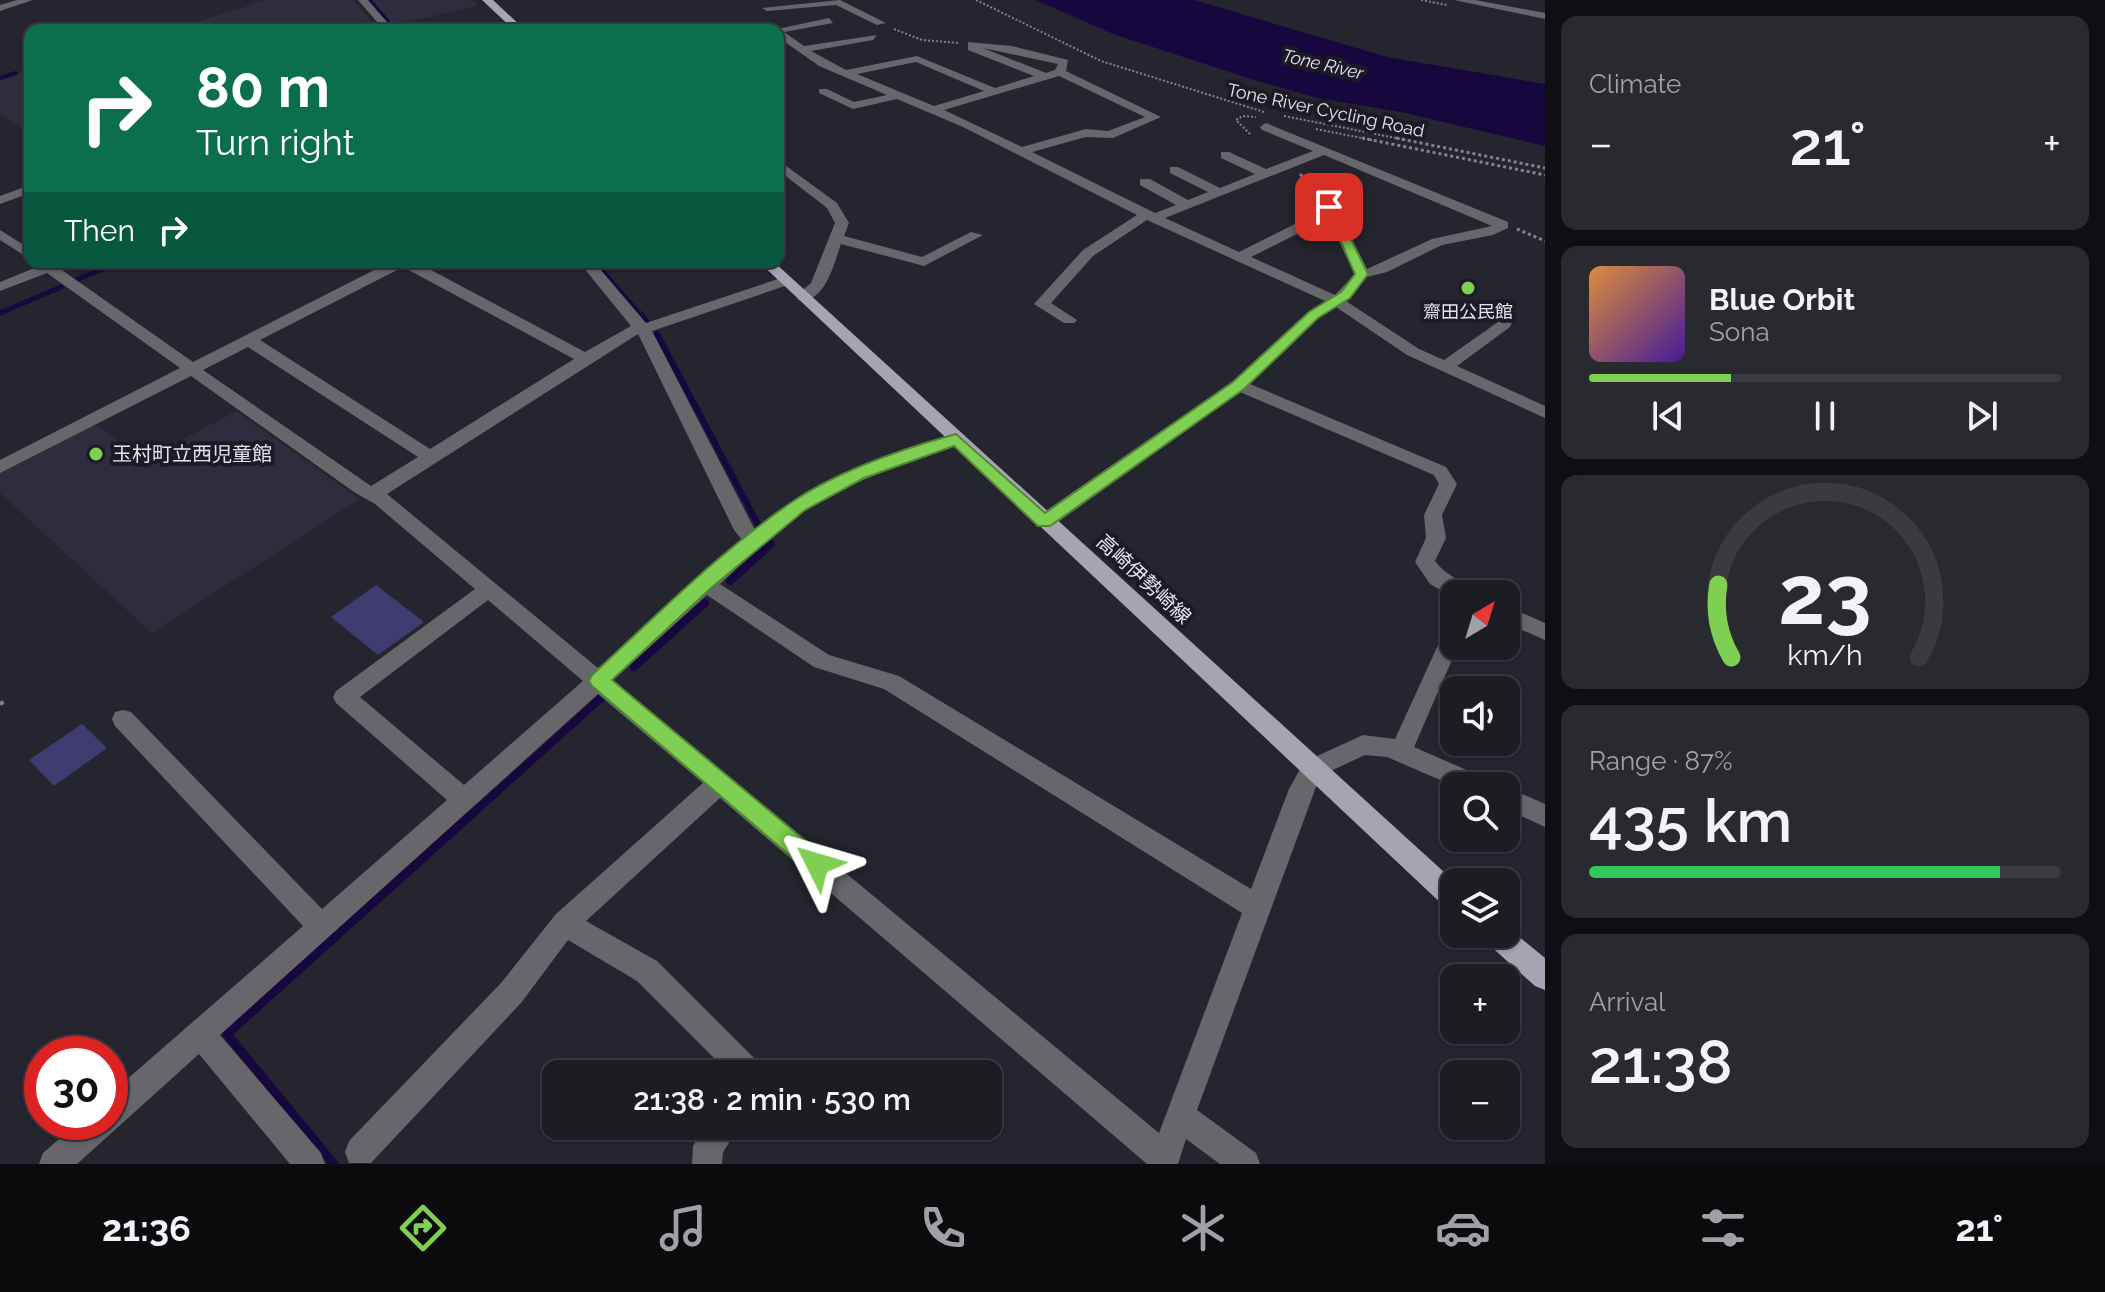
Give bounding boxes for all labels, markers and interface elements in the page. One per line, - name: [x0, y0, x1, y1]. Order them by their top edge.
- water label: Tone River: [1280, 44, 1366, 84]
- text: 80 m: [196, 54, 330, 120]
- icon: right: [64, 56, 168, 160]
- text: Climate: [1589, 69, 1681, 99]
- street label: Tone River Cycling Road: [1225, 79, 1427, 141]
- text: 21°: [1789, 109, 1866, 179]
- text: −: [1589, 118, 1613, 169]
- text: +: [2043, 118, 2061, 169]
- text: Turn right: [196, 121, 355, 163]
- pin: [1295, 173, 1363, 241]
- icon: arrive: [1307, 185, 1351, 229]
- icon: right: [151, 208, 195, 252]
- text: Then: [64, 213, 135, 248]
- marker: 齋田公民館: [1459, 279, 1477, 297]
- text: Blue Orbit: [1709, 282, 1855, 317]
- place label: 齋田公民館: [1423, 301, 1513, 322]
- text: Sona: [1709, 317, 1770, 347]
- icon: previous: [1646, 394, 1690, 438]
- icon: pause: [1803, 394, 1847, 438]
- icon: next: [1960, 394, 2004, 438]
- place label: 玉村町立西児童館: [112, 442, 272, 466]
- marker: 玉村町立西児童館: [87, 445, 105, 463]
- street label: 高崎伊勢崎線: [1092, 529, 1196, 629]
- text: 23: [1778, 546, 1872, 643]
- north arrow: [1440, 580, 1520, 660]
- map controls: [1440, 580, 1520, 1140]
- text: km/h: [1787, 638, 1863, 672]
- button: sound: [1440, 676, 1520, 756]
- text: Range · 87%: [1589, 746, 1733, 776]
- button: search: [1440, 772, 1520, 852]
- text: 435 km: [1589, 786, 1792, 856]
- position arrow: [775, 822, 859, 906]
- button: layers: [1440, 868, 1520, 948]
- button: +: [1440, 964, 1520, 1044]
- text: Arrival: [1589, 987, 1665, 1017]
- text: 21:38: [1589, 1027, 1733, 1097]
- speed limit sign: 30: [24, 1036, 128, 1140]
- button: −: [1440, 1060, 1520, 1140]
- text: 21:38 · 2 min · 530 m: [633, 1082, 911, 1117]
- icon: directions: [395, 1200, 451, 1256]
- icon: music: [655, 1200, 711, 1256]
- icon: phone: [915, 1200, 971, 1256]
- icon: climate: [1175, 1200, 1231, 1256]
- icon: car: [1435, 1200, 1491, 1256]
- icon: filters: [1695, 1200, 1751, 1256]
- text: 21:36: [102, 1207, 191, 1249]
- text: 21°: [1955, 1207, 2003, 1249]

